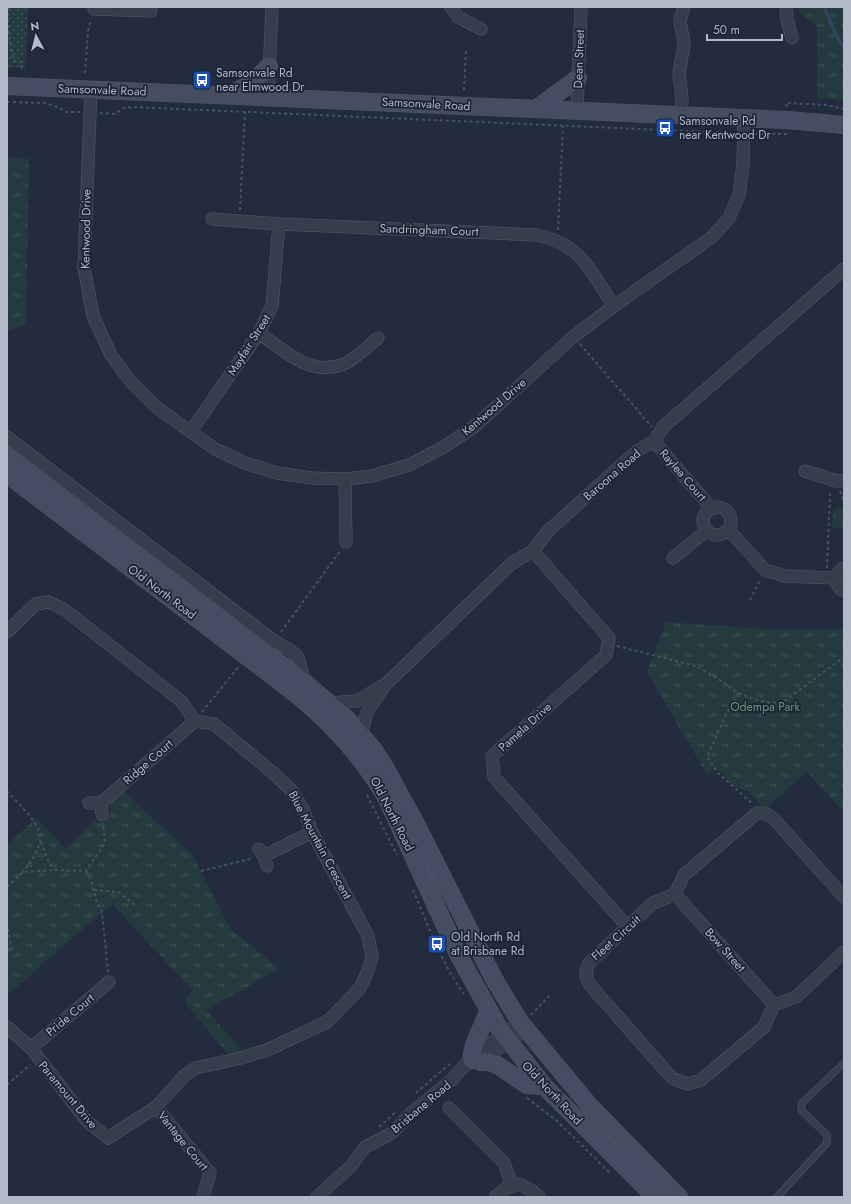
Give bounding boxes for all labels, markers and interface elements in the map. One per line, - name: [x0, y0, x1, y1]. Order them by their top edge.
- north arrow: [16, 16, 56, 56]
- scale bar: [707, 16, 782, 42]
- text: N: [29, 18, 40, 35]
- text: 50 m: [713, 21, 740, 39]
- street label: Dean Street: [569, 29, 589, 89]
- place label: Samsonvale Rd near Elmwood Dr: [216, 64, 305, 96]
- bus stop icon: Samsonvale Rd near Elmwood Dr: [191, 69, 213, 91]
- street label: Samsonvale Road: [57, 79, 147, 101]
- street label: Samsonvale Road: [381, 93, 471, 115]
- place label: Samsonvale Rd near Kentwood Dr: [679, 112, 771, 144]
- bus stop icon: Samsonvale Rd near Kentwood Dr: [654, 117, 676, 139]
- street label: Kentwood Drive: [76, 189, 96, 269]
- street label: Sandringham Court: [379, 219, 479, 241]
- street label: Mayfair Street: [223, 311, 275, 379]
- street label: Kentwood Drive: [458, 374, 530, 440]
- street label: Baroona Road: [579, 445, 645, 505]
- street label: Raylea Court: [655, 445, 711, 505]
- street label: Old North Road: [124, 560, 200, 624]
- street label: Pamela Drive: [494, 698, 556, 756]
- park label: Odempa Park: [730, 698, 800, 716]
- street label: Ridge Court: [119, 735, 177, 789]
- street label: Old North Road: [366, 774, 418, 854]
- street label: Blue Mountain Crescent: [284, 788, 356, 902]
- street label: Fleet Circuit: [587, 911, 645, 965]
- street label: Bow Street: [700, 924, 750, 976]
- place label: Old North Rd at Brisbane Rd: [451, 928, 524, 960]
- bus stop icon: Old North Rd at Brisbane Rd: [426, 933, 448, 955]
- street label: Pride Court: [42, 989, 98, 1041]
- street label: Paramount Drive: [34, 1057, 102, 1133]
- street label: Old North Road: [518, 1057, 586, 1129]
- street label: Brisbane Road: [387, 1077, 455, 1137]
- street label: Vantage Court: [153, 1107, 213, 1175]

